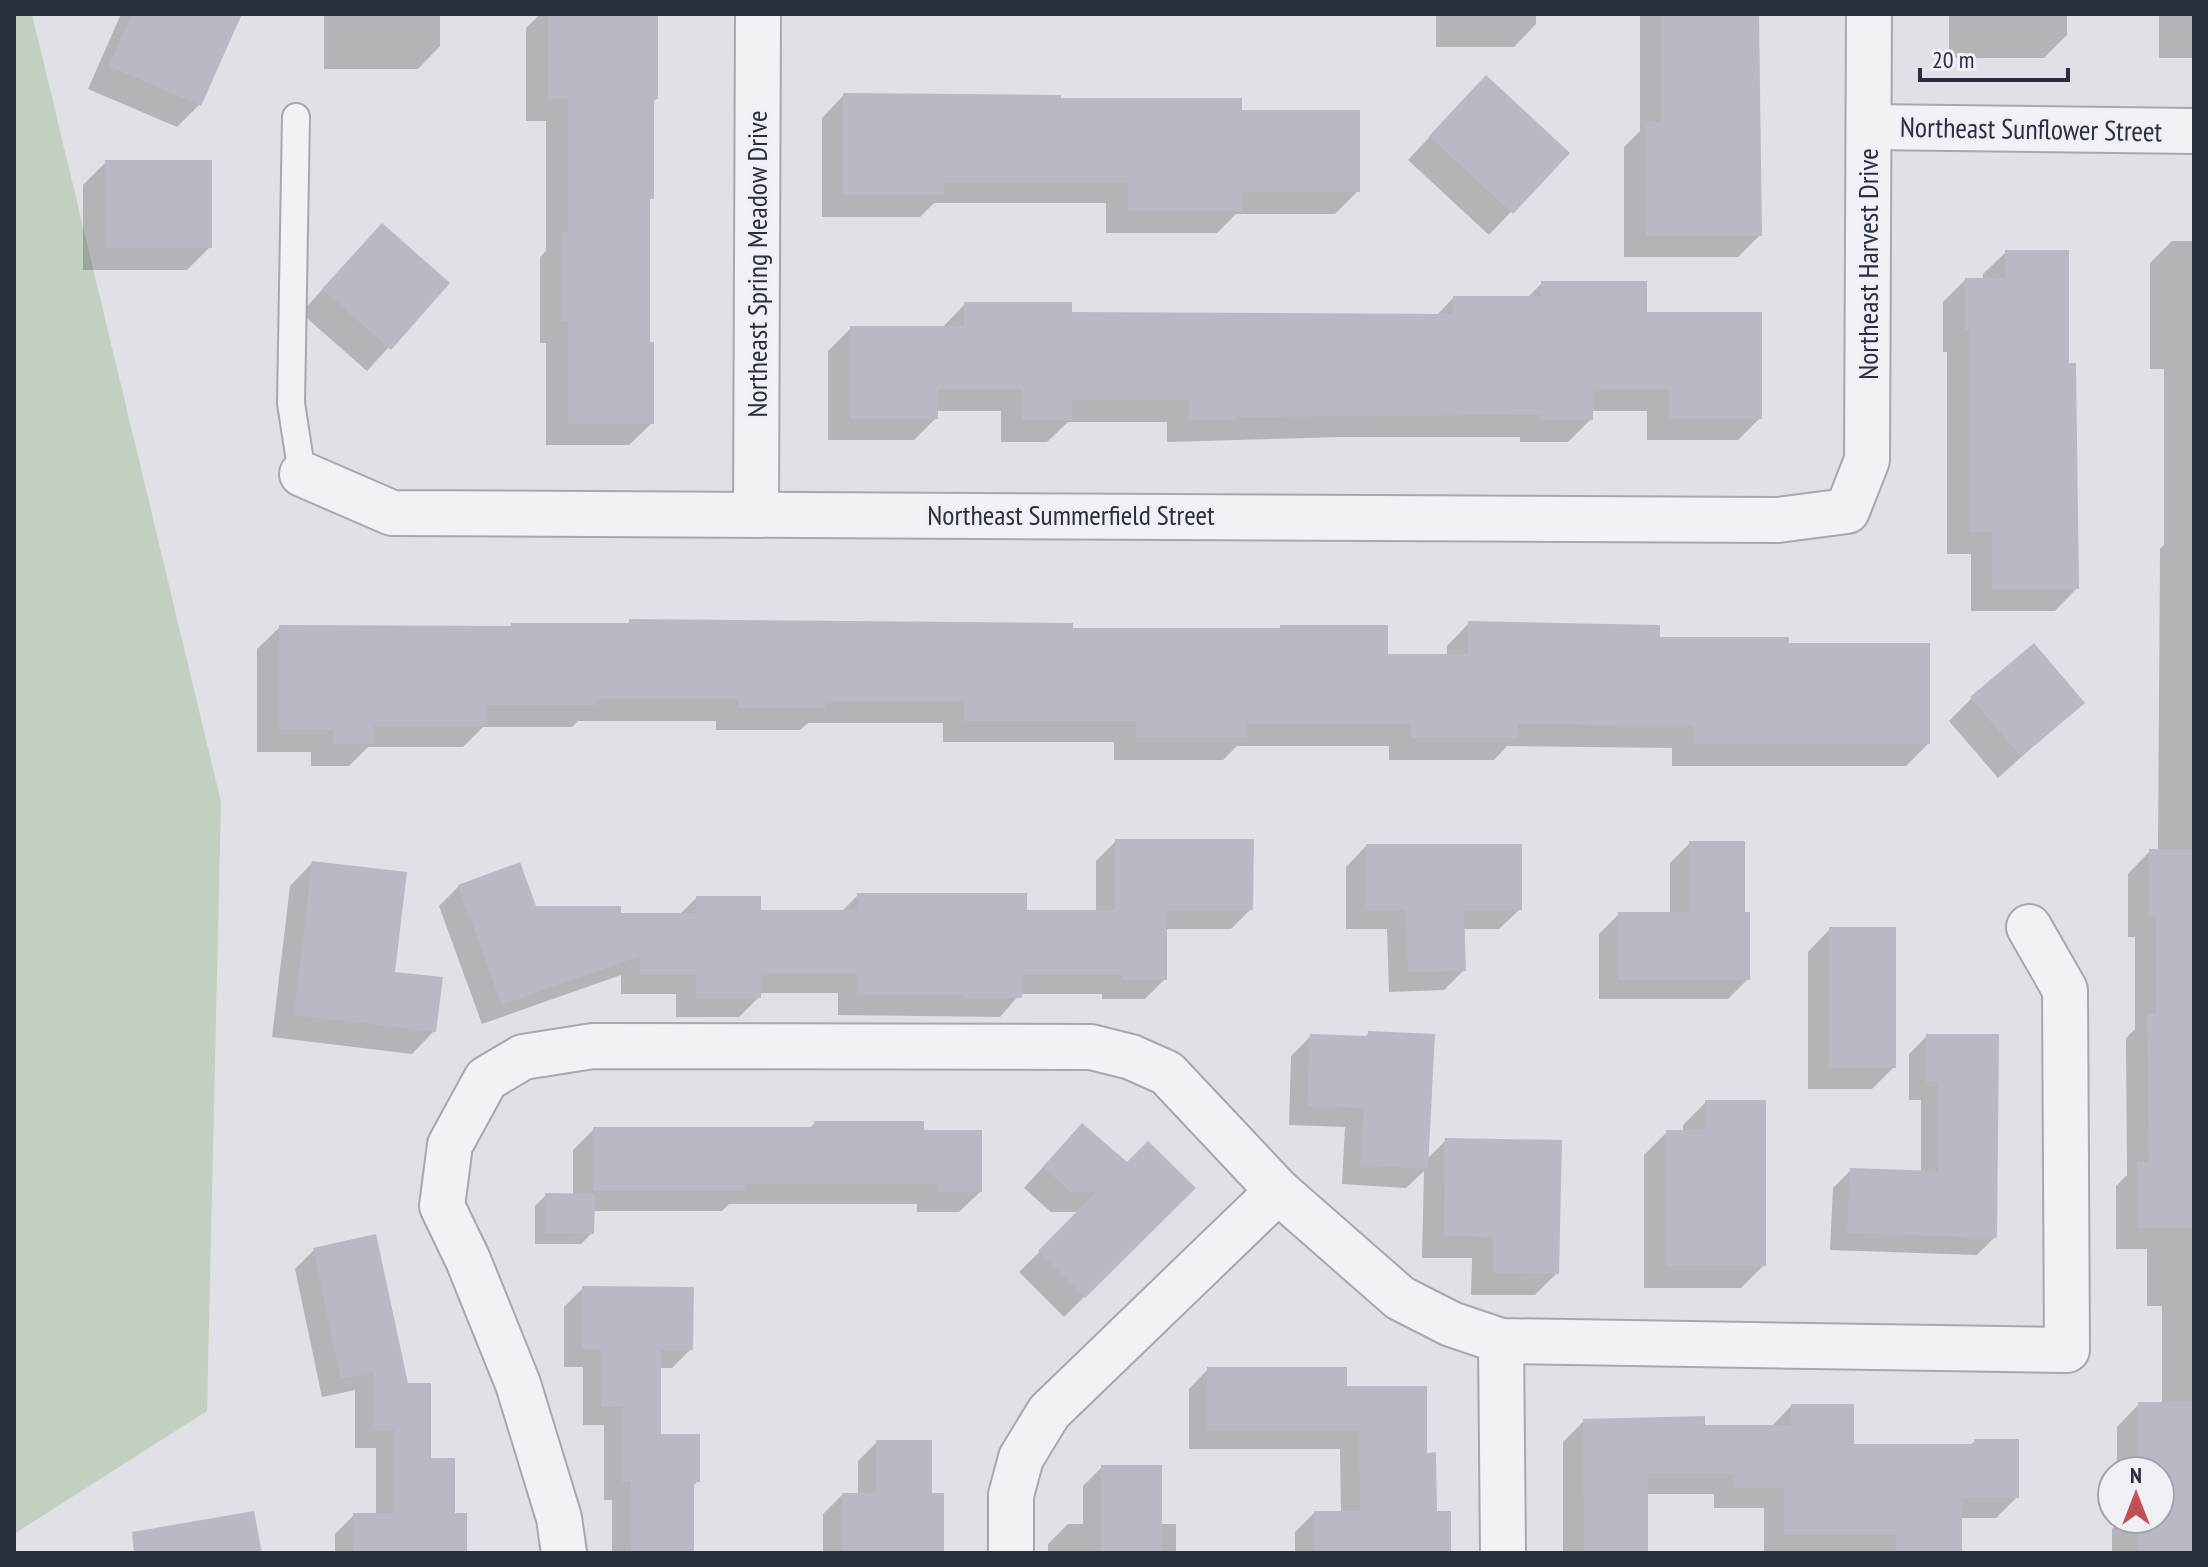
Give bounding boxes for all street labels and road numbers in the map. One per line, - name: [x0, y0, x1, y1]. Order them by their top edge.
- street label: Northeast Sunflower Street: [1900, 108, 2163, 149]
- street label: Northeast Spring Meadow Drive: [738, 111, 775, 418]
- street label: Northeast Harvest Drive: [1849, 148, 1886, 380]
- street label: Northeast Summerfield Street: [927, 496, 1215, 533]

